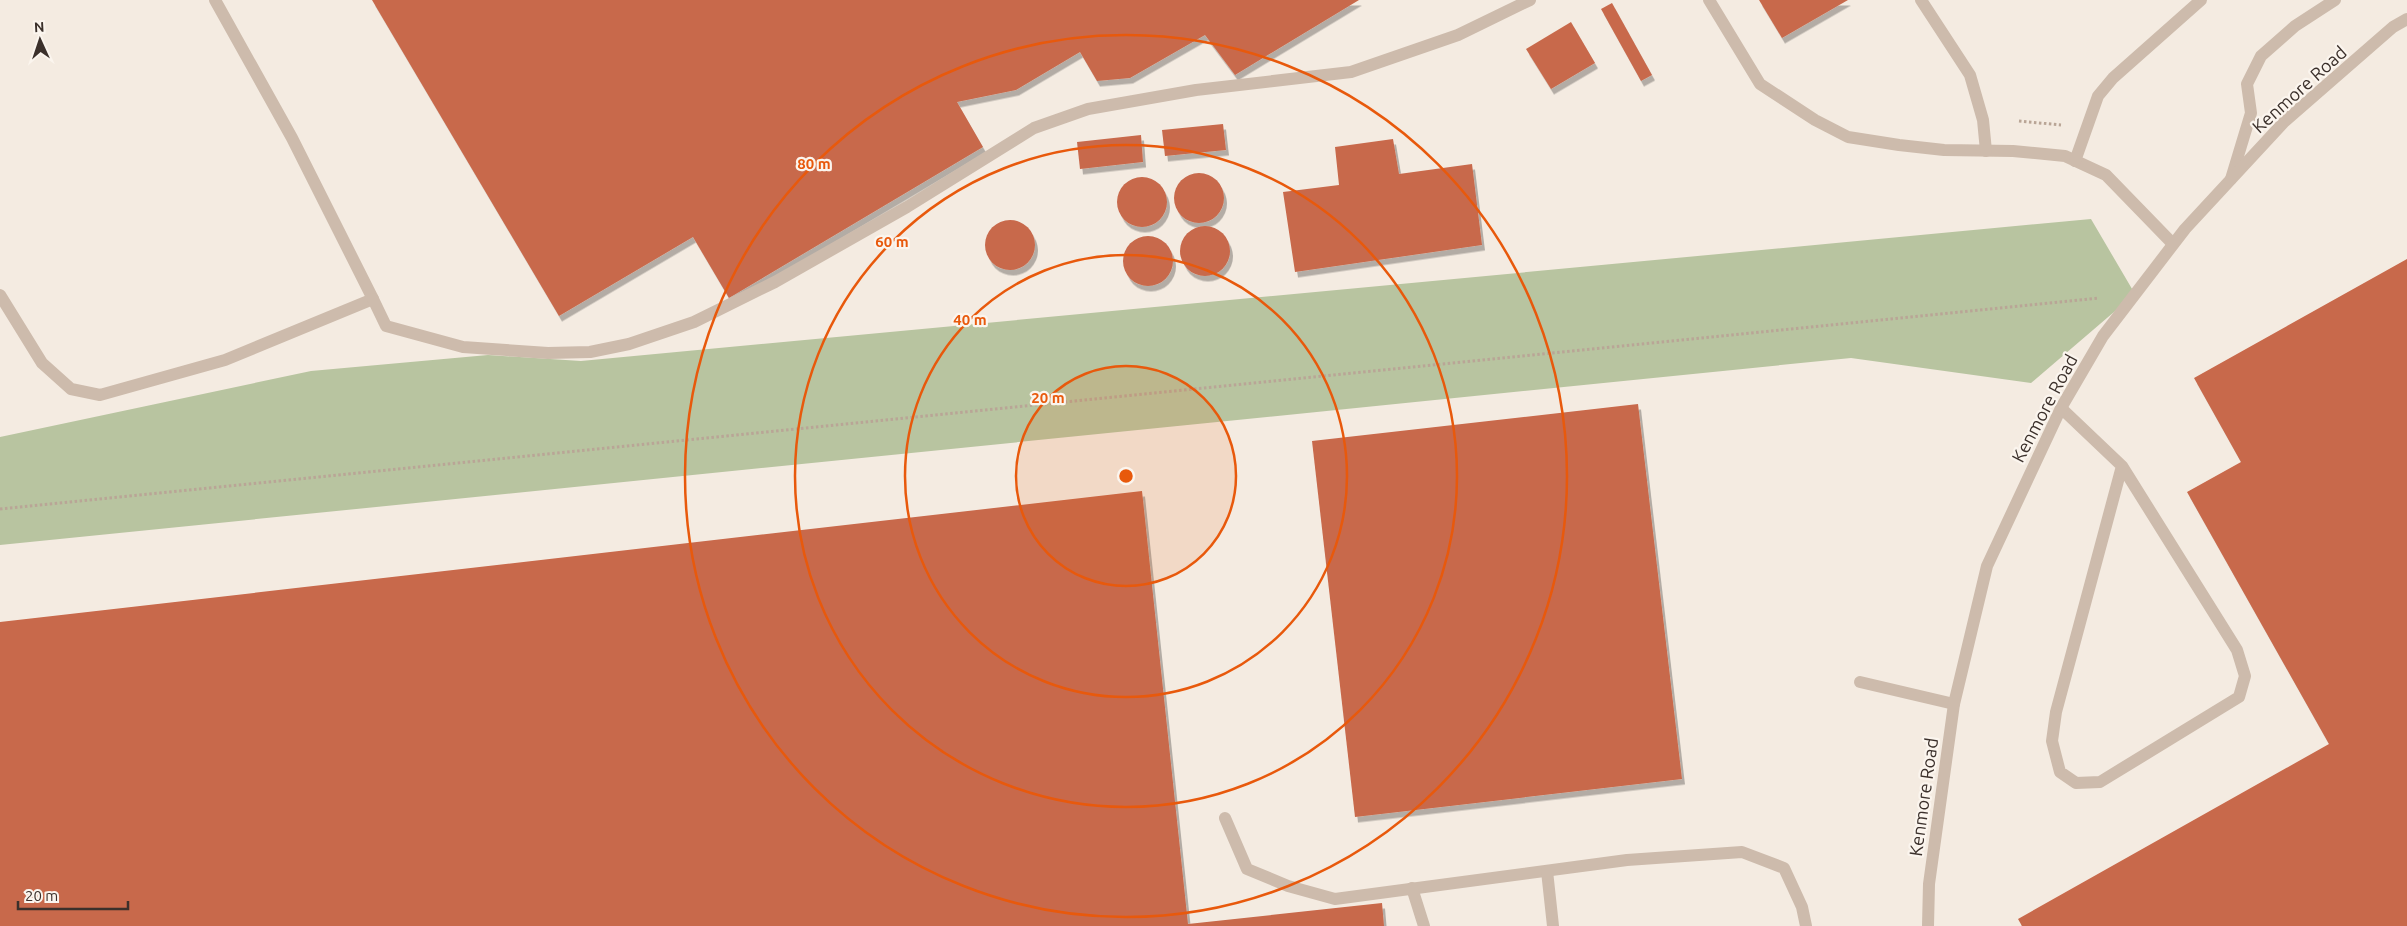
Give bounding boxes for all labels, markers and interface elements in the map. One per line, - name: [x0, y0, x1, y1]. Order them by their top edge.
- north arrow: [15, 15, 65, 65]
- text: N: [34, 19, 45, 35]
- street label: Kenmore Road: [2248, 42, 2350, 136]
- text: 80 m: [797, 155, 831, 172]
- text: 60 m: [875, 233, 909, 250]
- text: 40 m: [953, 311, 987, 328]
- street label: Kenmore Road: [2007, 351, 2081, 465]
- text: 20 m: [1031, 389, 1065, 406]
- centre of rings: [1117, 467, 1135, 485]
- street label: Kenmore Road: [1905, 737, 1941, 857]
- scale bar: [18, 878, 128, 910]
- text: 20 m: [25, 887, 58, 904]

